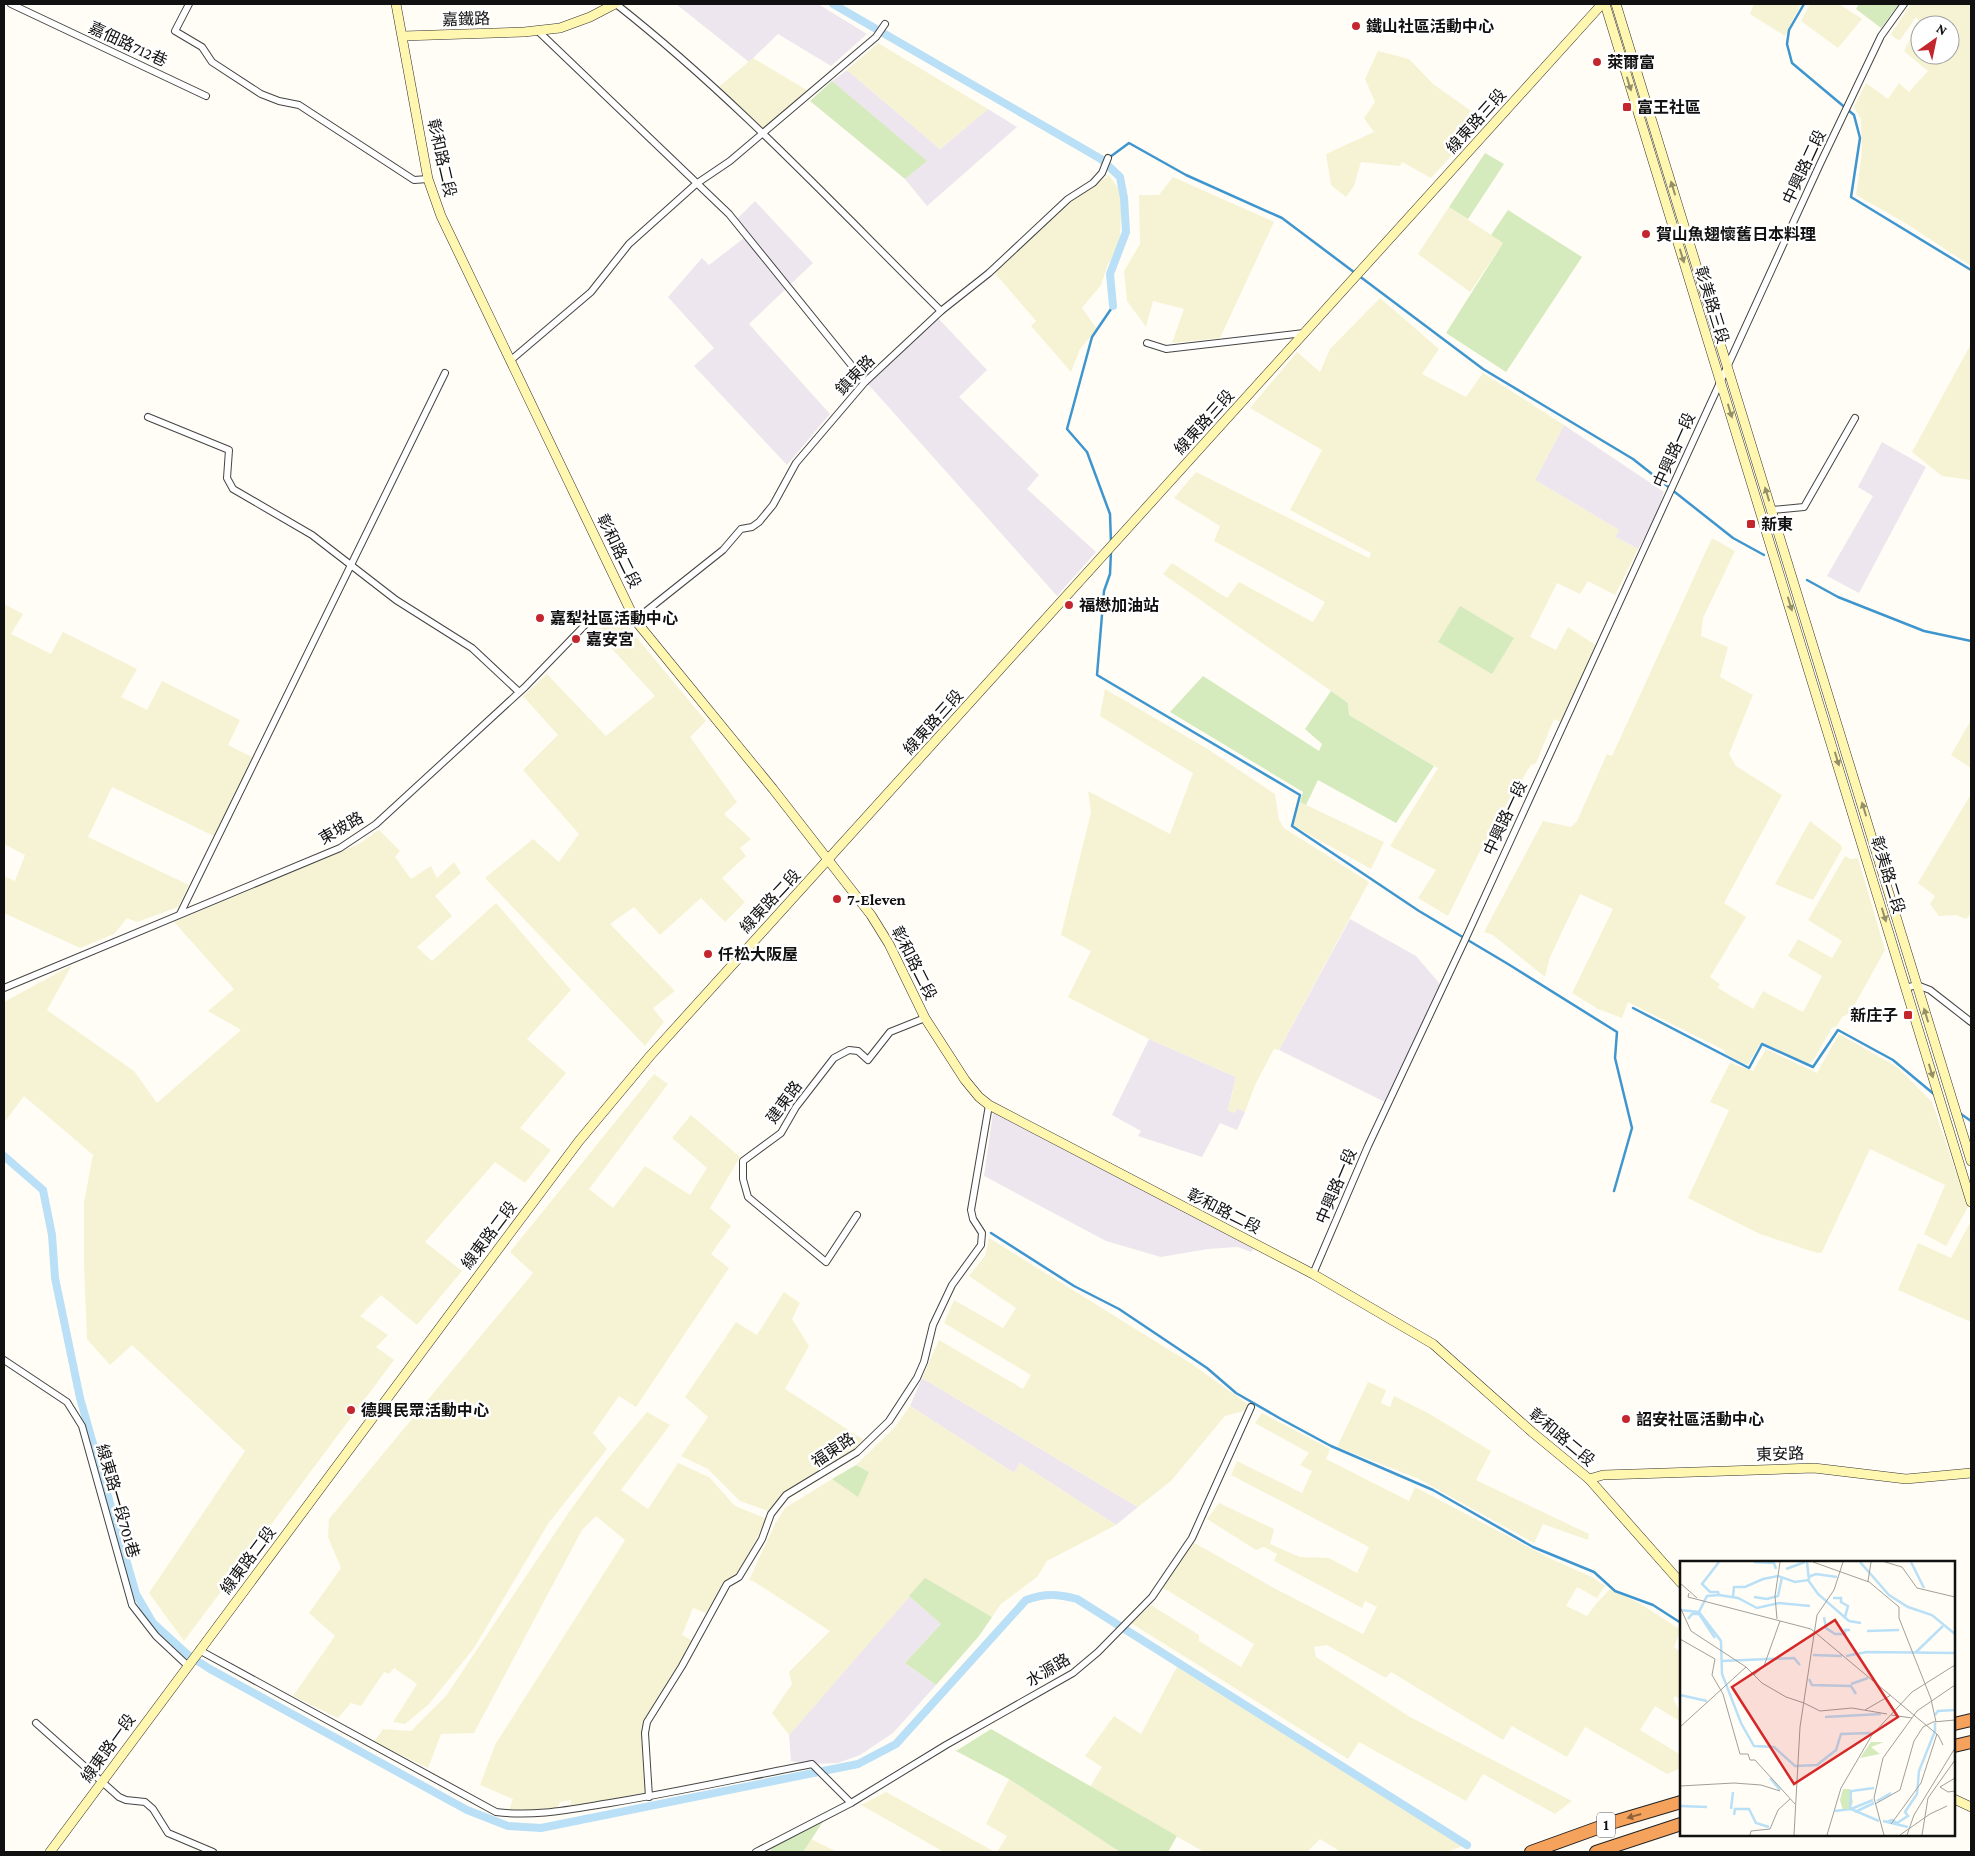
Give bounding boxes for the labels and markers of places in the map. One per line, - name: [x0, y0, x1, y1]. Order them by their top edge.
- place label: 鐵山社區活動中心: [1366, 17, 1494, 35]
- marker: 鐵山社區活動中心: [1350, 20, 1362, 32]
- place label: 萊爾富: [1607, 54, 1655, 71]
- marker: 萊爾富: [1591, 56, 1603, 68]
- place label: 富王社區: [1637, 98, 1701, 116]
- marker: 富王社區: [1621, 101, 1633, 113]
- place label: 賀山魚翅懷舊日本料理: [1656, 225, 1816, 243]
- marker: 賀山魚翅懷舊日本料理: [1640, 228, 1652, 240]
- place label: 新東: [1761, 516, 1793, 533]
- marker: 新東: [1745, 518, 1757, 530]
- place label: 福懋加油站: [1079, 597, 1159, 614]
- marker: 福懋加油站: [1063, 599, 1075, 611]
- place label: 嘉犁社區活動中心: [550, 609, 678, 627]
- marker: 嘉犁社區活動中心: [534, 612, 546, 624]
- place label: 嘉安宮: [586, 631, 634, 648]
- marker: 嘉安宮: [570, 633, 582, 645]
- place label: 7-Eleven: [847, 891, 906, 908]
- marker: 7-Eleven: [831, 893, 843, 905]
- place label: 仟松大阪屋: [718, 946, 798, 963]
- marker: 仟松大阪屋: [702, 948, 714, 960]
- place label: 新庄子: [1850, 1007, 1898, 1024]
- marker: 新庄子: [1902, 1009, 1914, 1021]
- place label: 德興民眾活動中心: [361, 1401, 489, 1419]
- marker: 德興民眾活動中心: [345, 1404, 357, 1416]
- place label: 詔安社區活動中心: [1636, 1410, 1764, 1428]
- marker: 詔安社區活動中心: [1620, 1413, 1632, 1425]

